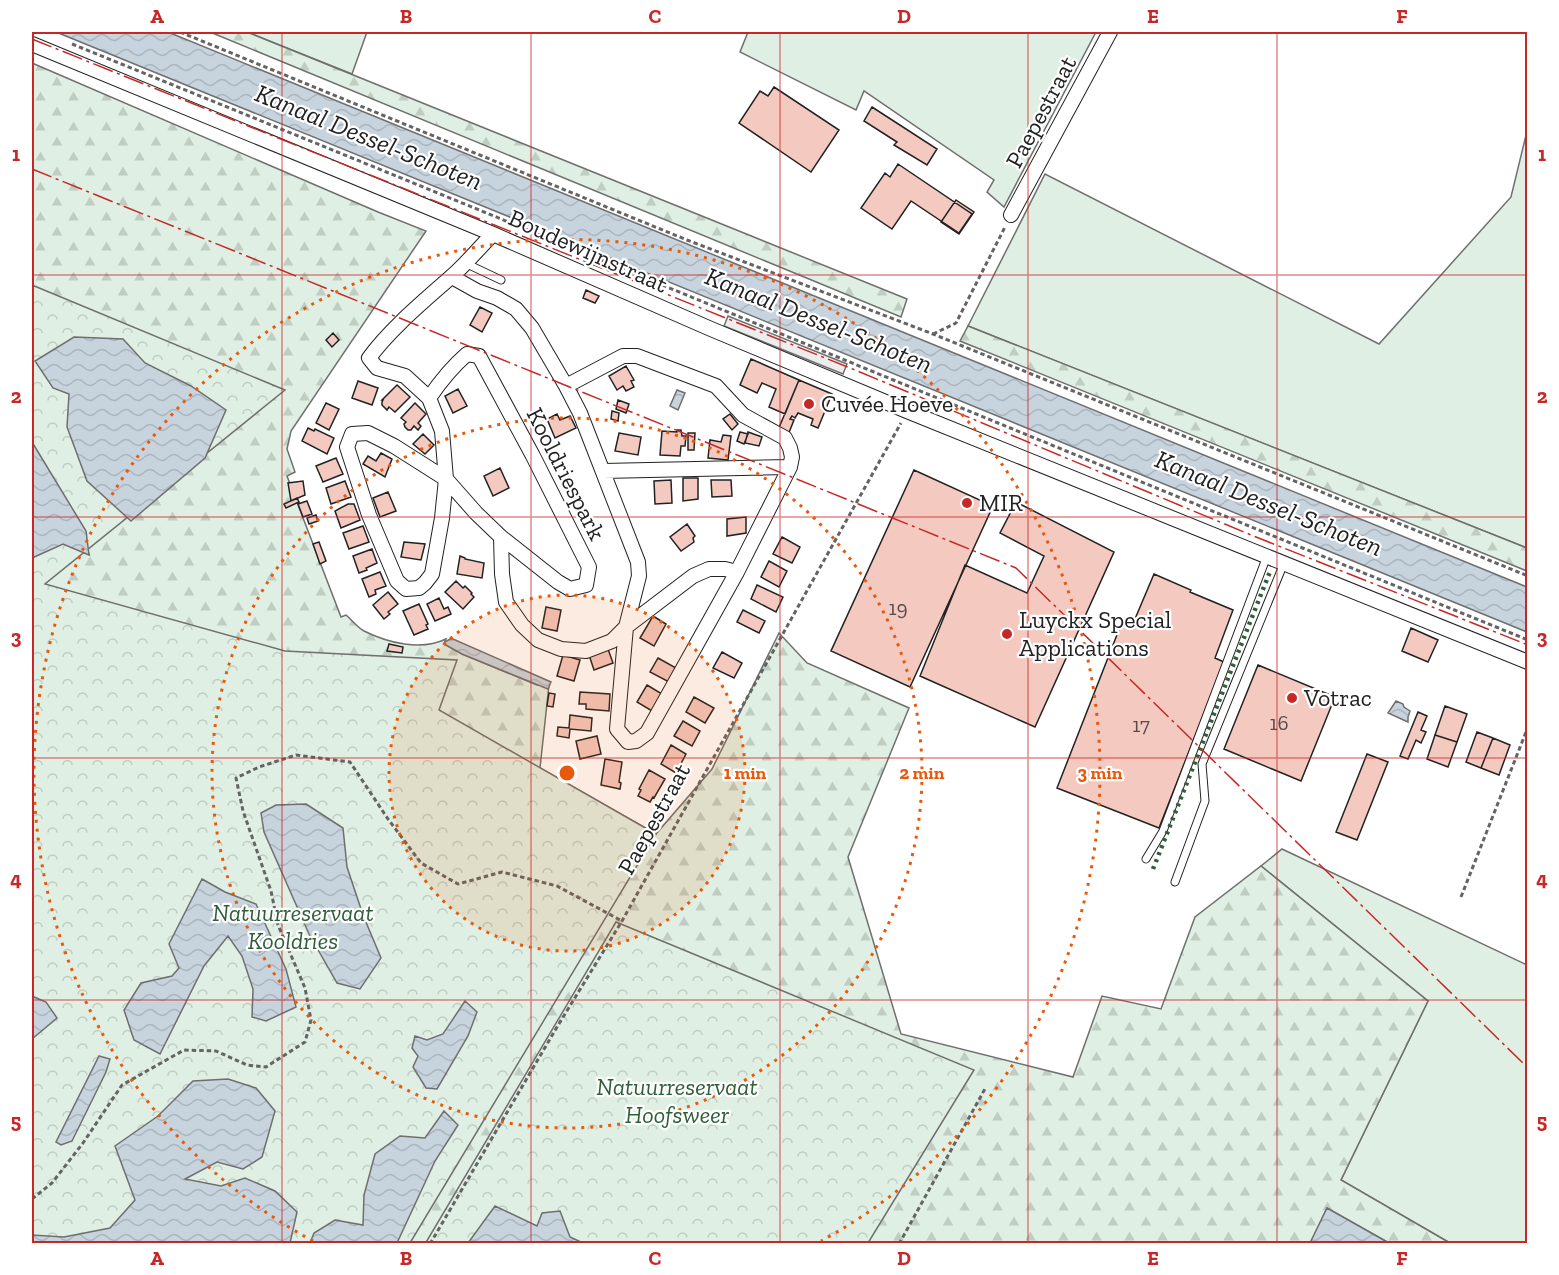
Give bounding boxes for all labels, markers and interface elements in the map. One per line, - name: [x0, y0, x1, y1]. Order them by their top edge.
- text: A: [150, 4, 164, 28]
- text: B: [400, 4, 412, 28]
- text: C: [649, 4, 662, 28]
- text: D: [897, 4, 911, 28]
- text: E: [1147, 4, 1159, 28]
- text: F: [1396, 4, 1408, 28]
- street label: Paepestraat: [999, 51, 1082, 173]
- water label: Kanaal Dessel-Schoten: [251, 77, 487, 197]
- text: 1: [12, 142, 20, 166]
- text: 1: [1538, 142, 1546, 166]
- street label: Boudewijnstraat: [504, 203, 672, 299]
- water label: Kanaal Dessel-Schoten: [701, 260, 937, 380]
- text: 2: [11, 384, 22, 408]
- text: 2: [1537, 384, 1548, 408]
- place label: Cuvée Hoeve: [821, 389, 953, 418]
- marker: Cuvée Hoeve: [802, 397, 816, 411]
- street label: Kooldriespark: [521, 403, 612, 545]
- water label: Kanaal Dessel-Schoten: [1151, 443, 1387, 563]
- place label: MIR: [979, 488, 1023, 517]
- marker: MIR: [960, 496, 974, 510]
- house number: 19: [888, 595, 908, 620]
- place label: Luyckx Special Applications: [1019, 605, 1171, 662]
- text: 3: [11, 625, 22, 649]
- text: 3: [1537, 625, 1548, 649]
- marker: Luyckx Special Applications: [1000, 627, 1014, 641]
- place label: Votrac: [1303, 683, 1372, 712]
- marker: Votrac: [1285, 691, 1299, 705]
- house number: 16: [1269, 710, 1289, 735]
- house number: 17: [1132, 712, 1150, 737]
- street label: Paepestraat: [611, 758, 696, 879]
- text: 1 min: [724, 762, 767, 784]
- text: 2 min: [900, 762, 945, 784]
- text: 3 min: [1078, 762, 1123, 784]
- centre of rings: [557, 763, 577, 783]
- text: 4: [10, 867, 22, 891]
- text: 4: [1536, 867, 1548, 891]
- park label: Natuurreservaat Kooldries: [212, 898, 374, 955]
- park label: Natuurreservaat Hoofsweer: [596, 1072, 758, 1129]
- text: 5: [11, 1109, 21, 1133]
- text: 5: [1537, 1109, 1547, 1133]
- text: A: [150, 1246, 164, 1270]
- text: B: [400, 1246, 412, 1270]
- text: C: [649, 1246, 662, 1270]
- text: D: [897, 1246, 911, 1270]
- text: E: [1147, 1246, 1159, 1270]
- text: F: [1396, 1246, 1408, 1270]

